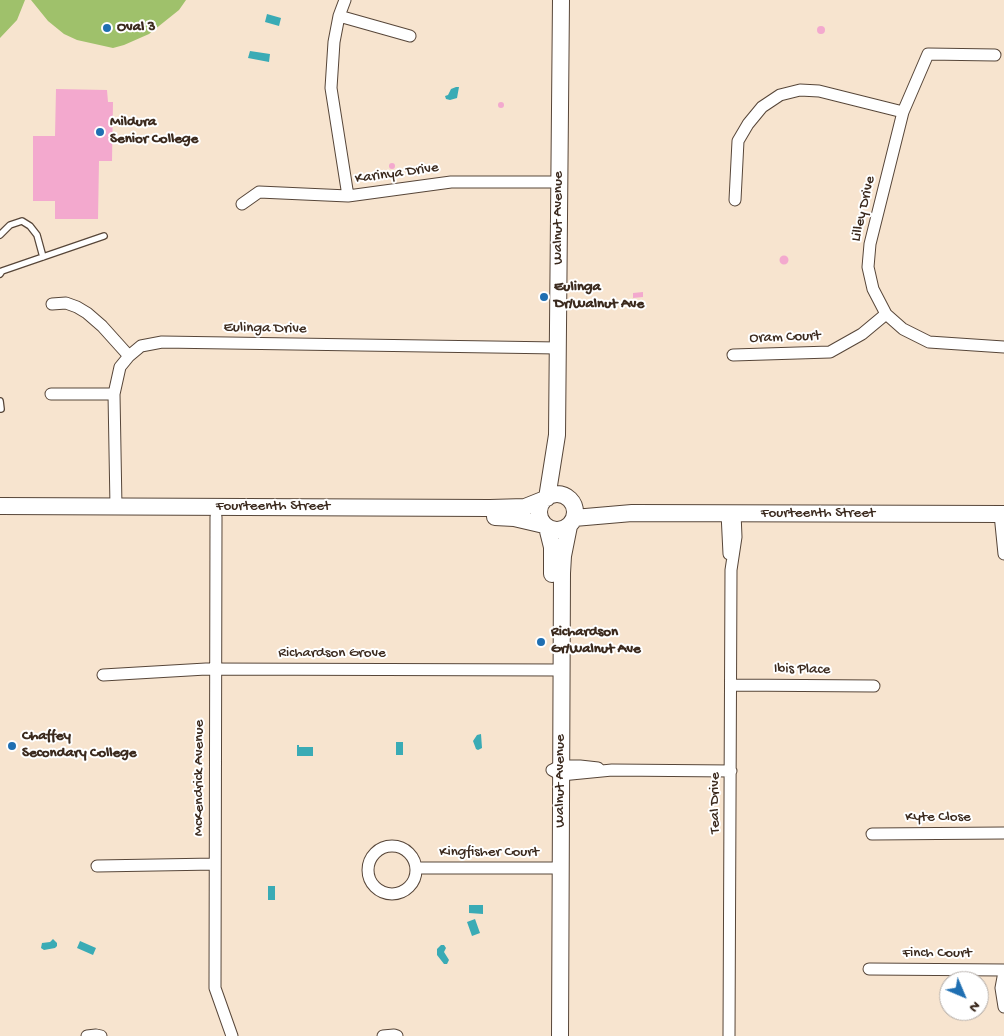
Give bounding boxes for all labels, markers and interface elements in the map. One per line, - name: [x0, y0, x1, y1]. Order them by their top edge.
- place label: Oval 3: [117, 19, 156, 37]
- marker: Oval 3: [101, 22, 113, 34]
- place label: Mildura Senior College: [110, 114, 198, 149]
- marker: Mildura Senior College: [94, 126, 106, 138]
- street label: Karinya Drive: [354, 159, 440, 189]
- street label: Walnut Avenue: [550, 171, 568, 265]
- street label: Lilley Drive: [848, 174, 880, 244]
- place label: Eulinga Dr/Walnut Ave: [554, 279, 644, 314]
- marker: Eulinga Dr/Walnut Ave: [538, 291, 550, 303]
- street label: Eulinga Drive: [223, 319, 307, 339]
- street label: Oram Court: [749, 328, 821, 348]
- street label: Fourteenth Street: [216, 498, 330, 516]
- street label: Fourteenth Street: [761, 505, 875, 523]
- place label: Richardson Gr/Walnut Ave: [551, 624, 641, 659]
- marker: Richardson Gr/Walnut Ave: [535, 636, 547, 648]
- street label: Richardson Grove: [278, 645, 386, 663]
- street label: Ibis Place: [774, 661, 830, 679]
- street label: McKendrick Avenue: [191, 720, 209, 836]
- place label: Chaffey Secondary College: [22, 728, 137, 763]
- street label: Walnut Avenue: [552, 734, 570, 828]
- marker: Chaffey Secondary College: [6, 740, 18, 752]
- street label: Teal Drive: [707, 772, 725, 834]
- street label: Kyte Close: [905, 809, 971, 827]
- street label: Kingfisher Court: [439, 844, 539, 862]
- street label: Finch Court: [902, 945, 972, 963]
- north arrow: [939, 971, 989, 1021]
- text: N: [965, 997, 984, 1015]

